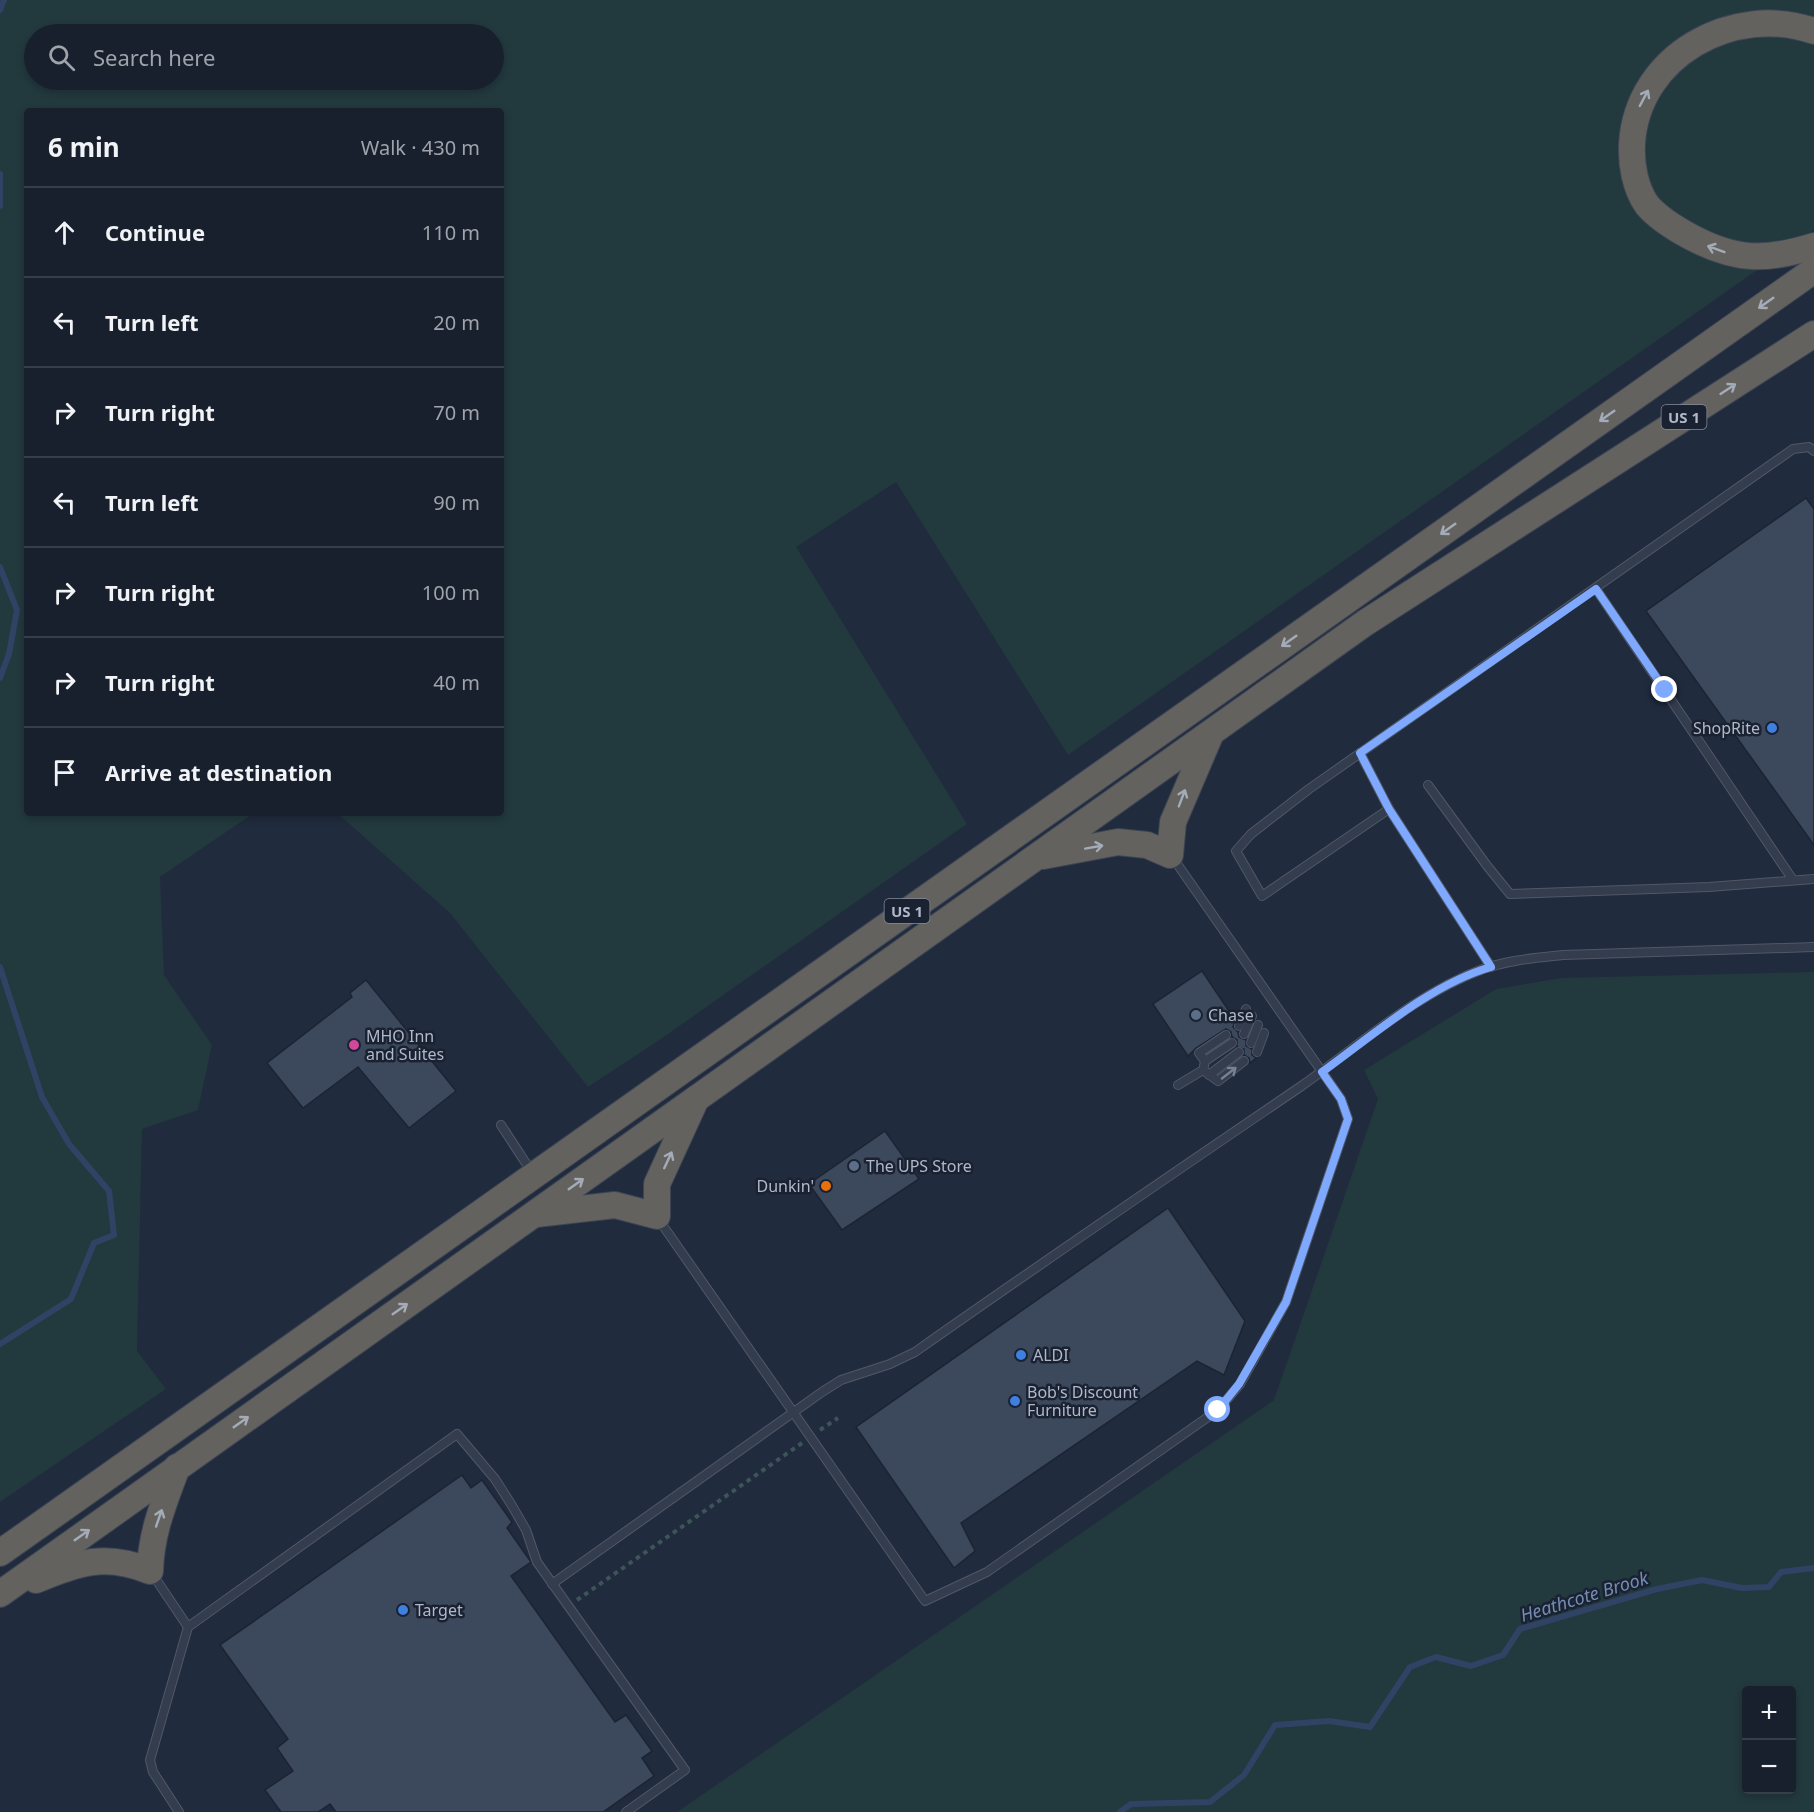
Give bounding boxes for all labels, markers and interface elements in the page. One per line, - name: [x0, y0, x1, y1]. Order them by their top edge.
- search box: [24, 24, 504, 90]
- icon: search: [45, 41, 78, 74]
- text: Search here: [93, 42, 215, 72]
- one-way arrow: [1639, 89, 1650, 107]
- text: 6 min: [48, 129, 120, 165]
- text: Walk · 430 m: [361, 134, 480, 161]
- icon: ahead: [48, 216, 81, 249]
- text: Continue: [105, 217, 205, 247]
- text: 110 m: [422, 219, 480, 246]
- one-way arrow: [1707, 243, 1726, 254]
- one-way arrow: [1759, 297, 1775, 310]
- icon: left: [48, 306, 81, 339]
- text: Turn left: [105, 307, 199, 337]
- text: 20 m: [433, 309, 480, 336]
- one-way arrow: [1719, 383, 1736, 396]
- icon: right: [48, 396, 81, 429]
- text: Turn right: [105, 397, 215, 427]
- text: 70 m: [433, 399, 480, 426]
- road number: US 1: [1662, 405, 1706, 429]
- one-way arrow: [1599, 410, 1616, 422]
- icon: left: [48, 486, 81, 519]
- text: Turn left: [105, 487, 199, 517]
- text: 90 m: [433, 489, 480, 516]
- one-way arrow: [1440, 523, 1456, 535]
- icon: right: [48, 576, 81, 609]
- text: Turn right: [105, 577, 215, 607]
- text: 100 m: [422, 579, 480, 606]
- one-way arrow: [1281, 635, 1297, 647]
- icon: right: [48, 666, 81, 699]
- text: Turn right: [105, 667, 215, 697]
- text: 40 m: [433, 669, 480, 696]
- route end: [1651, 676, 1677, 702]
- place label: ShopRite: [1693, 717, 1760, 739]
- marker: ShopRite: [1765, 721, 1779, 735]
- icon: arrive: [48, 756, 81, 789]
- text: Arrive at destination: [105, 757, 332, 787]
- one-way arrow: [1178, 789, 1189, 808]
- one-way arrow: [1084, 841, 1103, 852]
- road number: US 1: [884, 899, 930, 923]
- place label: Chase: [1208, 1004, 1254, 1026]
- marker: Chase: [1189, 1008, 1203, 1022]
- place label: MHO Inn and Suites: [366, 1025, 444, 1065]
- marker: MHO Inn and Suites: [347, 1038, 361, 1052]
- one-way arrow: [1221, 1067, 1237, 1080]
- one-way arrow: [663, 1152, 675, 1170]
- place label: The UPS Store: [866, 1155, 972, 1177]
- marker: The UPS Store: [847, 1159, 861, 1173]
- place label: Dunkin': [757, 1175, 814, 1197]
- one-way arrow: [567, 1178, 583, 1190]
- marker: Dunkin': [819, 1179, 833, 1193]
- one-way arrow: [391, 1303, 407, 1316]
- place label: ALDI: [1033, 1344, 1069, 1366]
- marker: ALDI: [1014, 1348, 1028, 1362]
- place label: Bob's Discount Furniture: [1027, 1381, 1138, 1421]
- marker: Bob's Discount Furniture: [1008, 1394, 1022, 1408]
- route start: [1204, 1396, 1230, 1422]
- one-way arrow: [232, 1416, 248, 1428]
- one-way arrow: [154, 1509, 165, 1528]
- one-way arrow: [73, 1529, 89, 1542]
- water label: Heathcote Brook: [1517, 1565, 1652, 1627]
- place label: Target: [415, 1599, 463, 1621]
- marker: Target: [396, 1603, 410, 1617]
- map controls: [1742, 1686, 1796, 1794]
- button: +: [1742, 1686, 1796, 1740]
- button: −: [1742, 1740, 1796, 1794]

